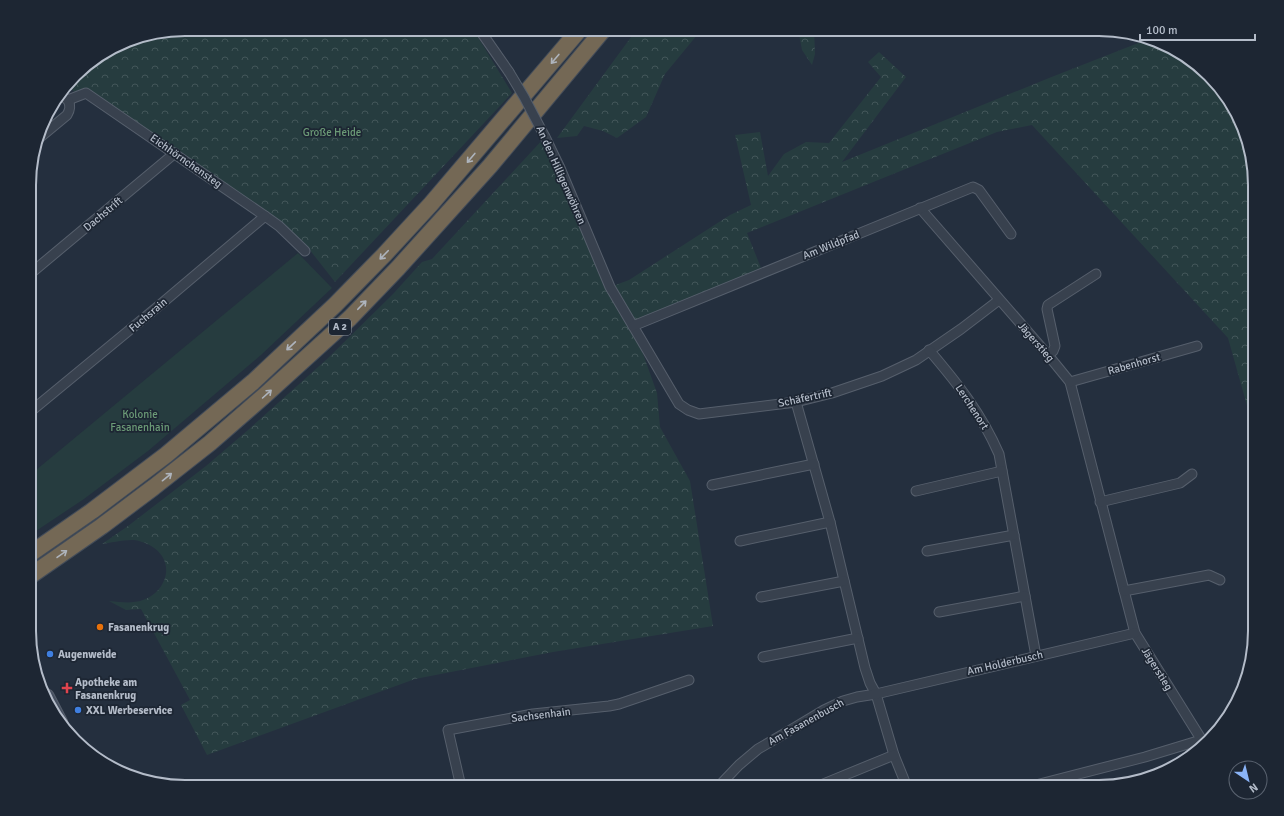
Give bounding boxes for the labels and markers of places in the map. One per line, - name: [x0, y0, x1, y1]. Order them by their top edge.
- place label: Fasanenkrug: [108, 621, 169, 634]
- marker: Fasanenkrug: [95, 622, 105, 632]
- place label: Augenweide: [58, 648, 117, 661]
- marker: Augenweide: [45, 649, 55, 659]
- place label: Apotheke am Fasanenkrug: [75, 676, 137, 702]
- marker: Apotheke am Fasanenkrug: [62, 683, 72, 693]
- place label: XXL Werbeservice: [86, 704, 173, 717]
- marker: XXL Werbeservice: [73, 705, 83, 715]

